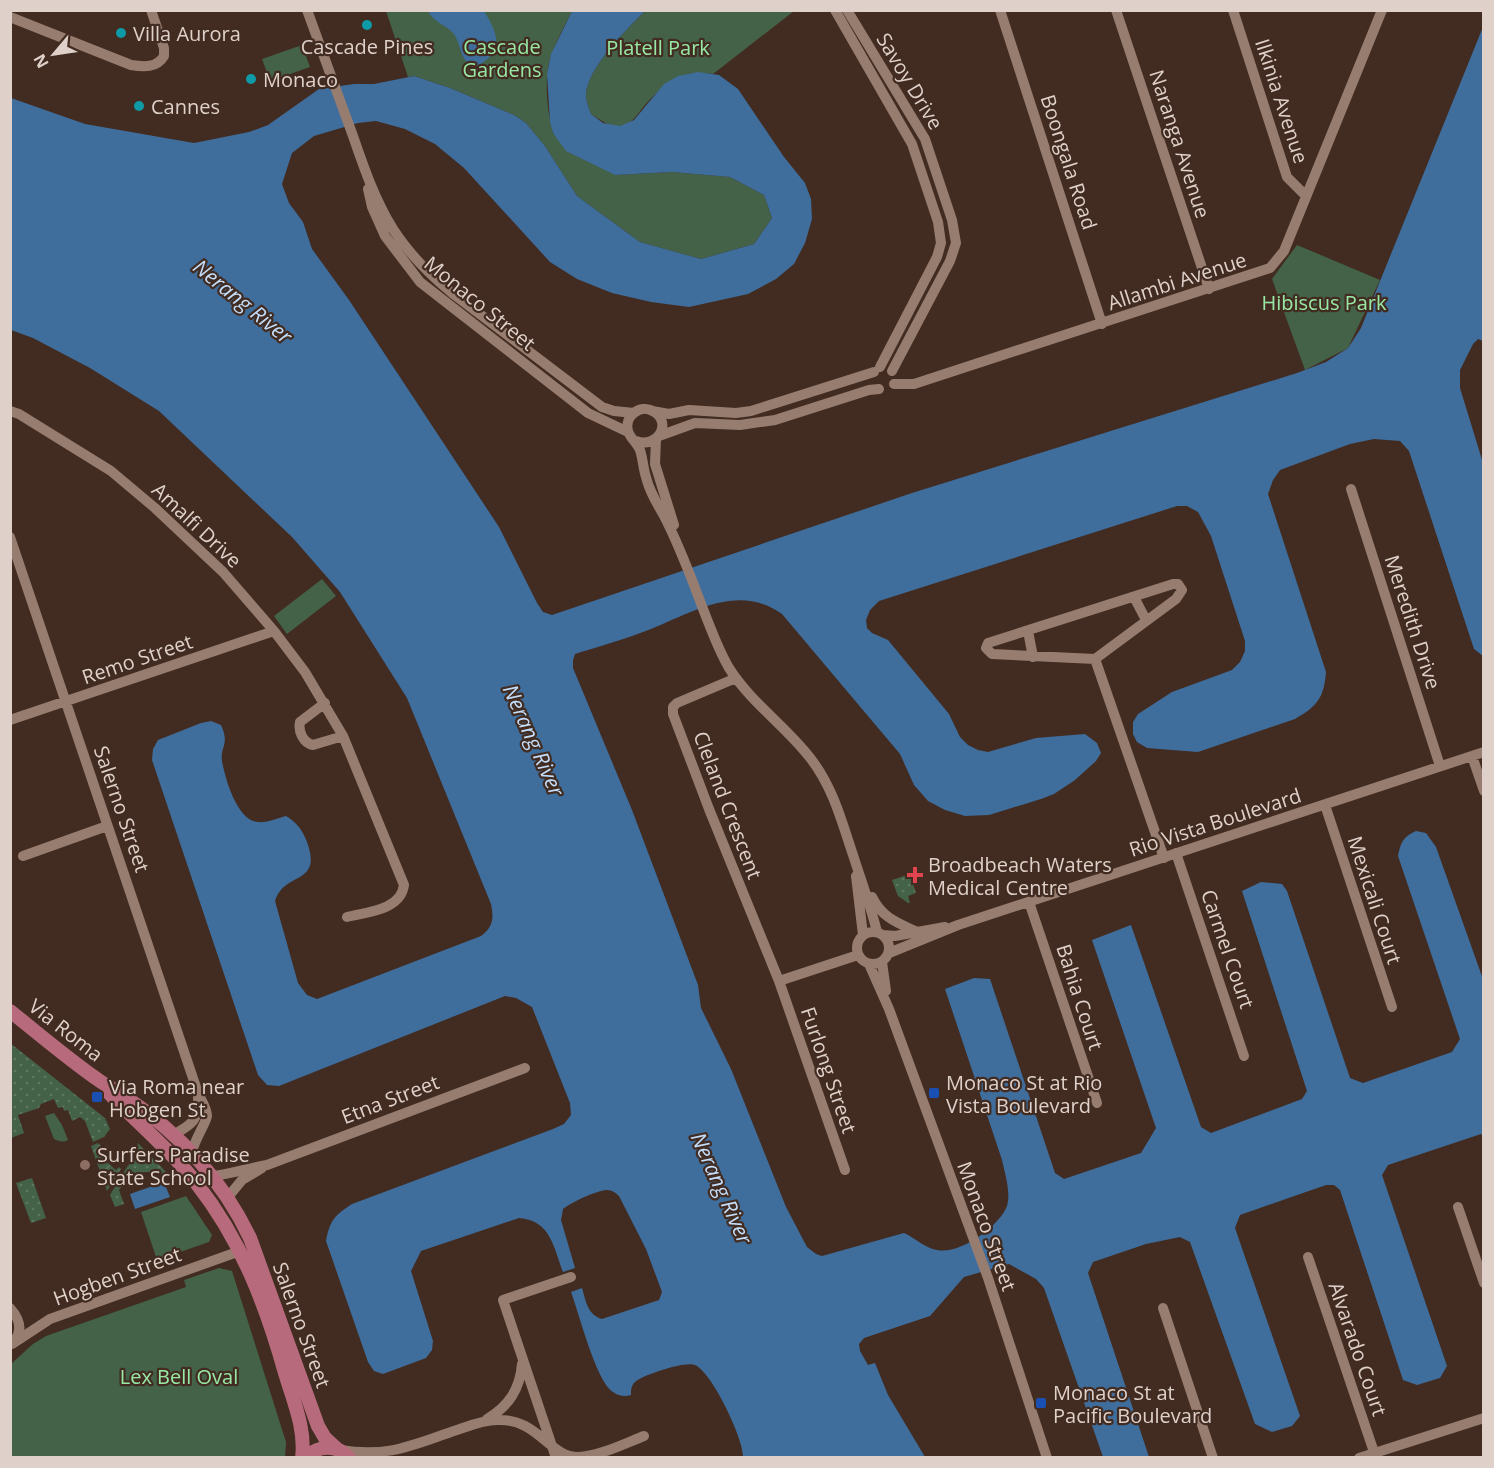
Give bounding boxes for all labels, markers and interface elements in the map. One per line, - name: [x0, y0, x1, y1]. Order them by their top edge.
- marker: Cascade Pines: [360, 18, 374, 32]
- place label: Villa Aurora: [133, 20, 241, 47]
- north arrow: [24, 24, 84, 84]
- marker: Villa Aurora: [114, 26, 128, 40]
- street label: Savoy Drive: [871, 28, 949, 134]
- place label: Cascade Pines: [301, 33, 433, 60]
- park label: Cascade Gardens: [462, 33, 542, 83]
- park label: Platell Park: [606, 34, 710, 61]
- street label: Ilkinia Avenue: [1249, 35, 1315, 167]
- text: N: [28, 50, 54, 72]
- place label: Monaco: [263, 66, 338, 93]
- street label: Naranga Avenue: [1143, 66, 1217, 222]
- marker: Monaco: [244, 72, 258, 86]
- street label: Boongala Road: [1034, 91, 1104, 233]
- place label: Cannes: [151, 93, 220, 120]
- marker: Cannes: [132, 99, 146, 113]
- street label: Allambi Avenue: [1104, 246, 1250, 316]
- street label: Monaco Street: [419, 250, 541, 356]
- water label: Nerang River: [188, 252, 299, 350]
- park label: Hibiscus Park: [1261, 289, 1387, 316]
- street label: Amalfi Drive: [146, 477, 248, 573]
- street label: Meredith Drive: [1379, 552, 1447, 692]
- street label: Remo Street: [78, 627, 196, 691]
- water label: Nerang River: [497, 680, 571, 801]
- street label: Cleland Crescent: [687, 727, 769, 883]
- street label: Salerno Street: [88, 742, 156, 876]
- street label: Rio Vista Boulevard: [1125, 781, 1305, 863]
- street label: Mexicali Court: [1342, 833, 1408, 967]
- place label: Broadbeach Waters Medical Centre: [928, 851, 1112, 901]
- marker: Broadbeach Waters Medical Centre: [906, 866, 924, 884]
- street label: Carmel Court: [1195, 886, 1261, 1012]
- street label: Bahia Court: [1050, 941, 1110, 1053]
- street label: Via Roma: [23, 992, 109, 1068]
- street label: Furlong Street: [795, 1003, 863, 1137]
- street label: Etna Street: [337, 1068, 443, 1130]
- place label: Monaco St at Rio Vista Boulevard: [946, 1069, 1102, 1119]
- place label: Via Roma near Hobgen St: [109, 1073, 244, 1123]
- marker: Monaco St at Rio Vista Boulevard: [927, 1086, 941, 1100]
- marker: Via Roma near Hobgen St: [90, 1090, 104, 1104]
- water label: Nerang River: [685, 1128, 759, 1249]
- place label: Surfers Paradise State School: [97, 1141, 250, 1191]
- street label: Monaco Street: [951, 1157, 1023, 1295]
- marker: Surfers Paradise State School: [78, 1158, 92, 1172]
- street label: Hogben Street: [49, 1240, 185, 1312]
- street label: Salerno Street: [267, 1258, 337, 1392]
- street label: Alvarado Court: [1322, 1279, 1394, 1419]
- park label: Lex Bell Oval: [120, 1363, 238, 1390]
- place label: Monaco St at Pacific Boulevard: [1053, 1379, 1212, 1429]
- marker: Monaco St at Pacific Boulevard: [1034, 1396, 1048, 1410]

